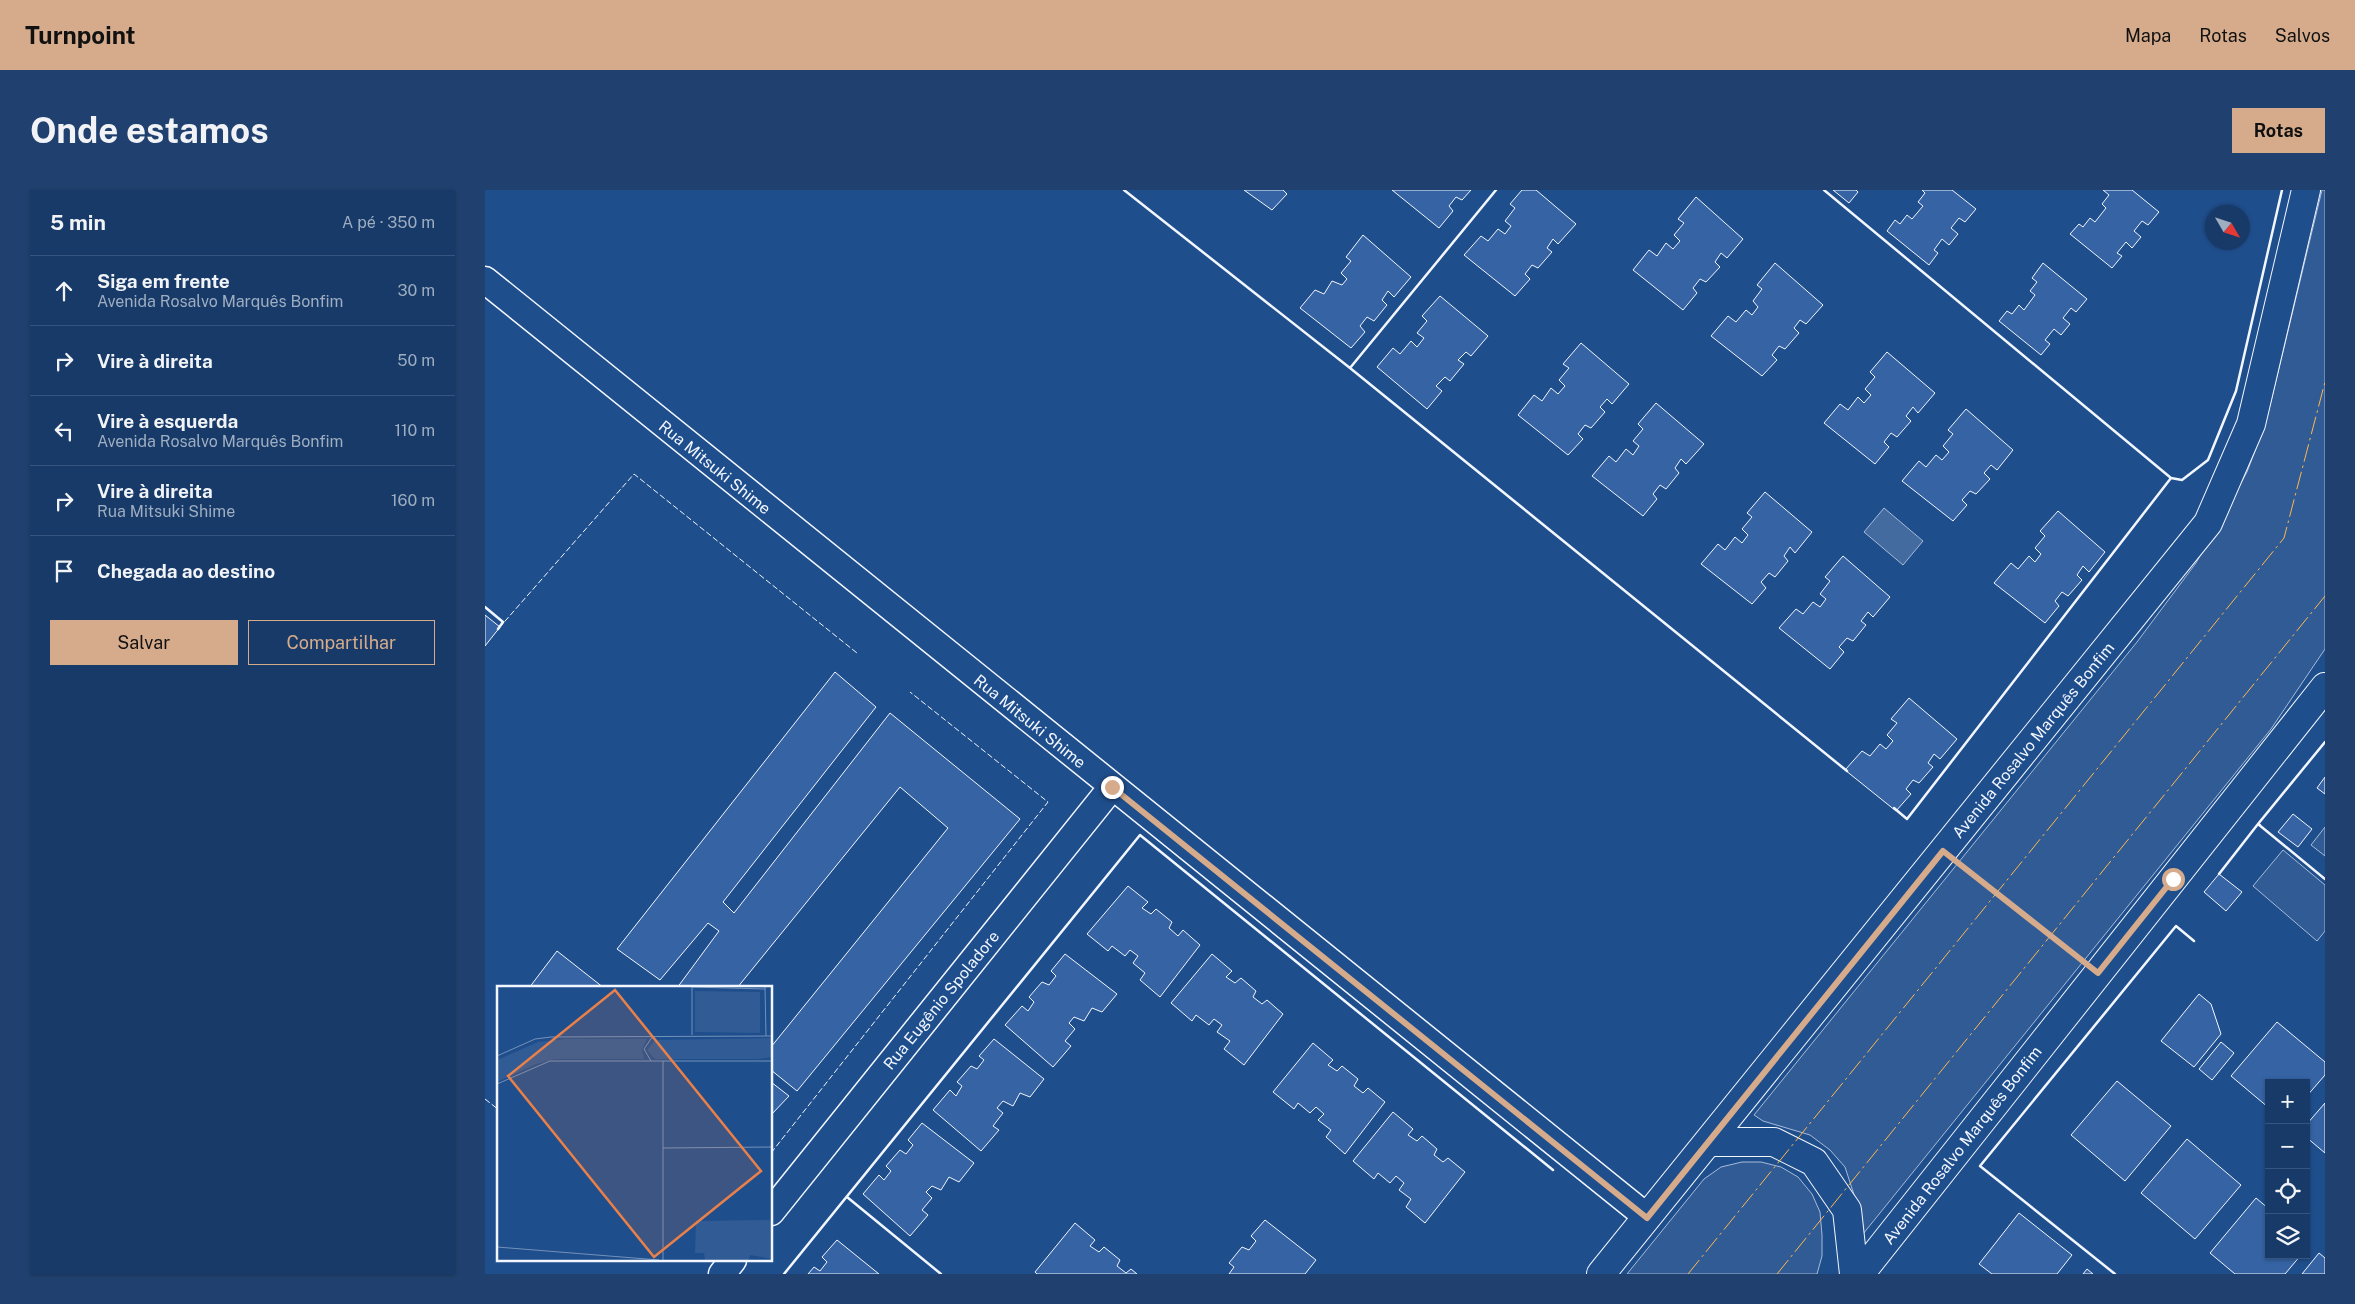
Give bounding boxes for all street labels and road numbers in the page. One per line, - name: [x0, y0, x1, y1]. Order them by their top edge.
- street label: Rua Mitsuki Shime: [655, 416, 774, 518]
- street label: Avenida Rosalvo Marquês Bonfim: [1948, 639, 2118, 842]
- street label: Rua Mitsuki Shime: [970, 670, 1089, 772]
- street label: Rua Eugênio Spoladore: [879, 927, 1003, 1074]
- street label: Avenida Rosalvo Marquês Bonfim: [1879, 1042, 2046, 1248]

